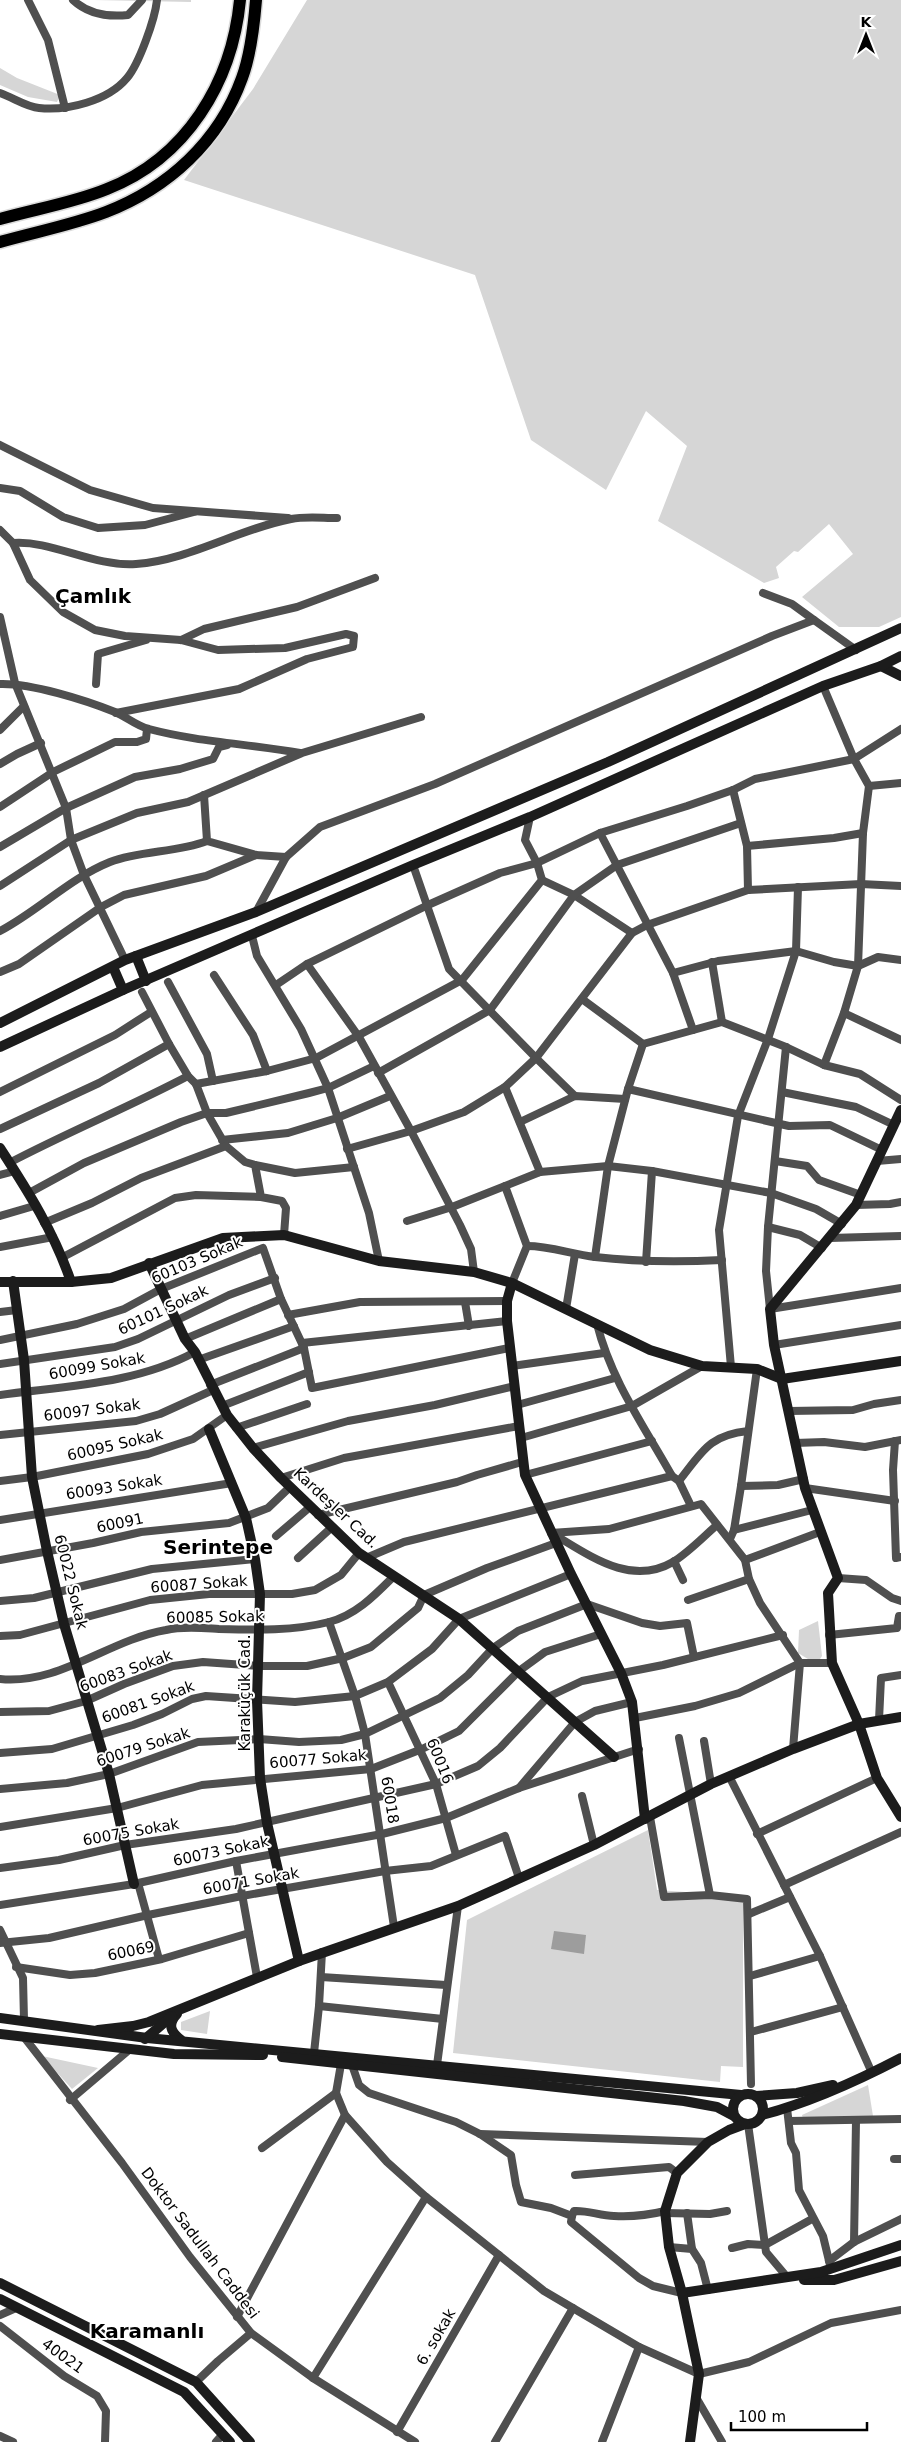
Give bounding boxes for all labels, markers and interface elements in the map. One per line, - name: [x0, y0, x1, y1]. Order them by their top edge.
- north arrow: [841, 10, 891, 60]
- text: K: [861, 14, 873, 30]
- district label: Çamlık: [55, 584, 132, 608]
- street label: 60103 Sokak: [149, 1233, 246, 1287]
- street label: 60101 Sokak: [115, 1281, 211, 1339]
- street label: 60099 Sokak: [47, 1349, 147, 1383]
- street label: 60097 Sokak: [43, 1395, 142, 1425]
- street label: 60095 Sokak: [65, 1425, 165, 1465]
- street label: Kardeşler Cad.: [290, 1464, 382, 1552]
- street label: 60093 Sokak: [64, 1470, 164, 1504]
- street label: 60091: [95, 1509, 145, 1537]
- street label: 60022 Sokak: [50, 1533, 92, 1632]
- district label: Serintepe: [163, 1535, 273, 1559]
- street label: 60087 Sokak: [150, 1572, 249, 1596]
- street label: 60085 Sokak: [166, 1607, 264, 1627]
- street label: Karaküçük Cad.: [236, 1634, 254, 1752]
- street label: 60083 Sokak: [77, 1646, 175, 1696]
- street label: 60081 Sokak: [99, 1677, 197, 1727]
- street label: 60079 Sokak: [94, 1723, 192, 1771]
- street label: 60016: [423, 1736, 457, 1786]
- street label: 60077 Sokak: [269, 1746, 368, 1772]
- street label: 60018: [377, 1775, 403, 1825]
- street label: 60075 Sokak: [81, 1815, 181, 1849]
- street label: 60073 Sokak: [171, 1832, 271, 1870]
- street label: 60071 Sokak: [201, 1864, 301, 1898]
- street label: 60069: [106, 1937, 156, 1965]
- street label: Doktor Sadullah Caddesi: [137, 2164, 263, 2322]
- street label: 6. sokak: [413, 2305, 460, 2369]
- district label: Karamanlı: [90, 2319, 204, 2343]
- street label: 40021: [38, 2335, 88, 2377]
- scale bar: [731, 2400, 867, 2432]
- text: 100 m: [738, 2408, 786, 2426]

